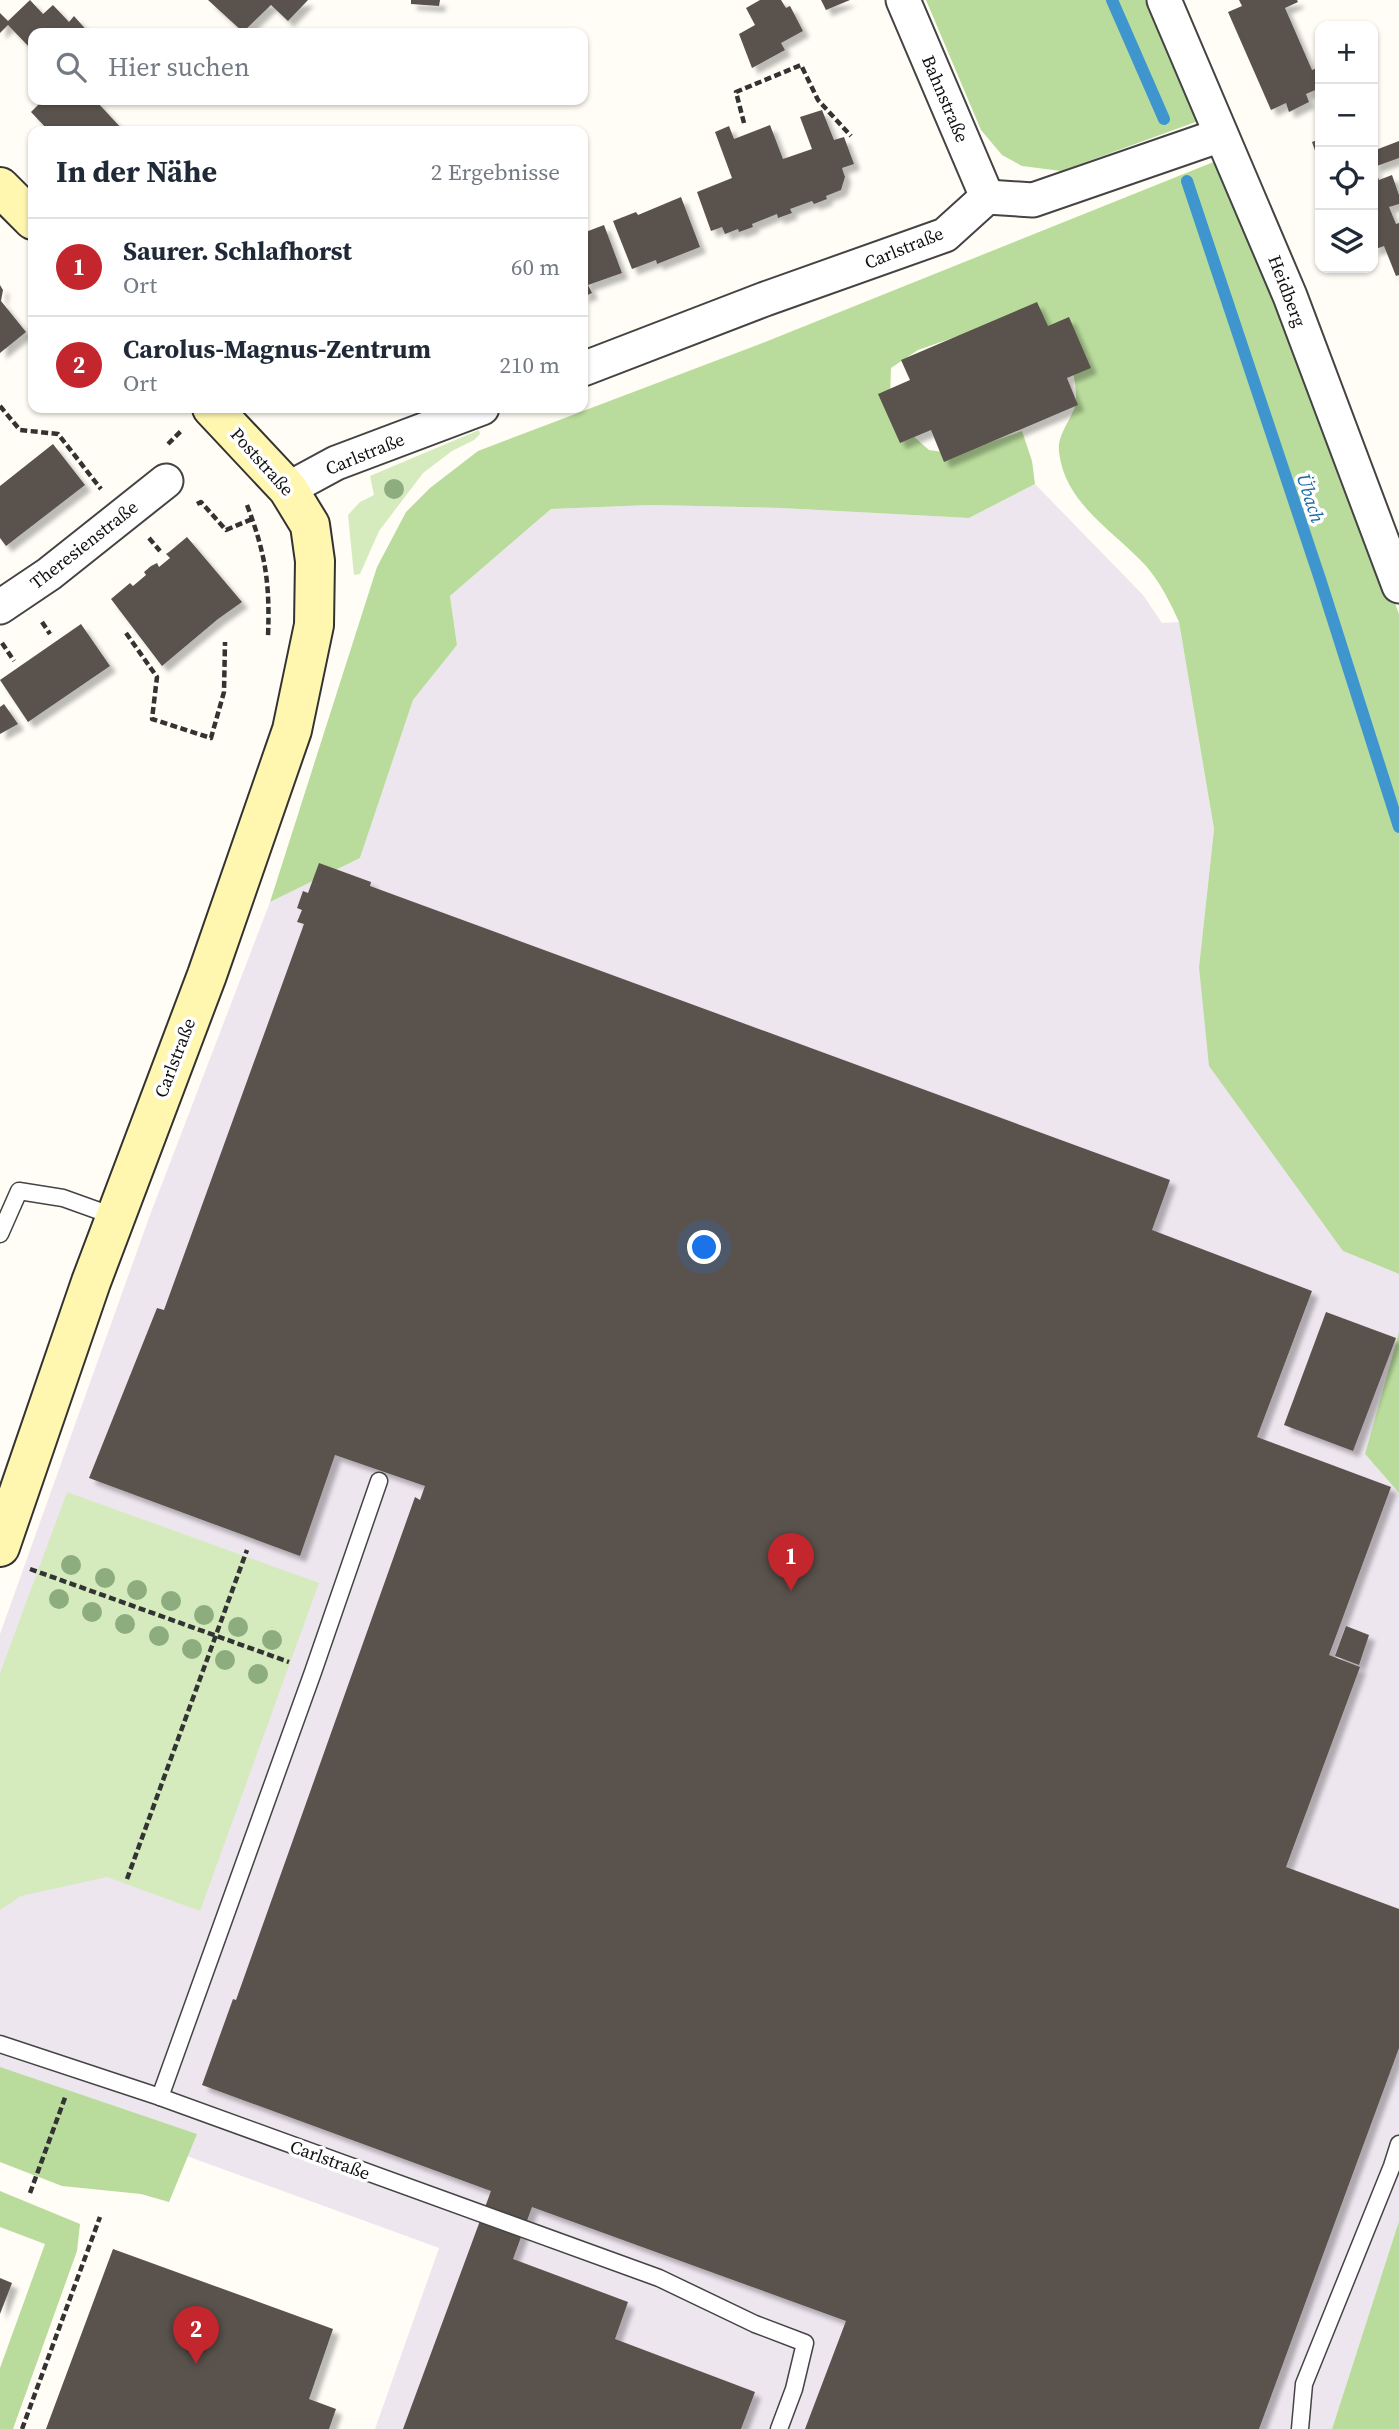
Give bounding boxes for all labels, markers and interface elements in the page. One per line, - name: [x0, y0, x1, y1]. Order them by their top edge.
- map controls: [1315, 21, 1378, 273]
- button: +: [1315, 21, 1378, 84]
- search box: [28, 28, 588, 105]
- icon: search: [52, 48, 90, 86]
- text: Hier suchen: [108, 49, 250, 85]
- street label: Bahnstraße: [916, 51, 975, 146]
- button: −: [1315, 84, 1378, 147]
- button: locate: [1315, 147, 1378, 210]
- text: In der Nähe: [56, 151, 217, 192]
- text: 2 Ergebnisse: [431, 156, 560, 188]
- button: layers: [1315, 210, 1378, 273]
- street label: Carlstraße: [861, 220, 947, 275]
- text: Saurer. Schlafhorst: [123, 233, 352, 269]
- text: 1: [73, 251, 85, 283]
- text: 60 m: [511, 251, 560, 283]
- street label: Heidberg: [1262, 251, 1313, 330]
- text: Ort: [123, 269, 157, 301]
- text: Carolus-Magnus-Zentrum: [123, 331, 431, 367]
- text: 2: [73, 349, 85, 381]
- text: 210 m: [499, 349, 560, 381]
- text: Ort: [123, 367, 157, 399]
- street label: Poststraße: [225, 422, 300, 501]
- street label: Carlstraße: [322, 426, 408, 481]
- water label: Übach: [1291, 470, 1331, 527]
- street label: Theresienstraße: [24, 494, 143, 595]
- street label: Carlstraße: [148, 1014, 201, 1101]
- your location: [687, 1230, 721, 1264]
- pin: 1: [768, 1533, 814, 1591]
- street label: Carlstraße: [287, 2134, 374, 2186]
- pin: 2: [173, 2306, 219, 2364]

